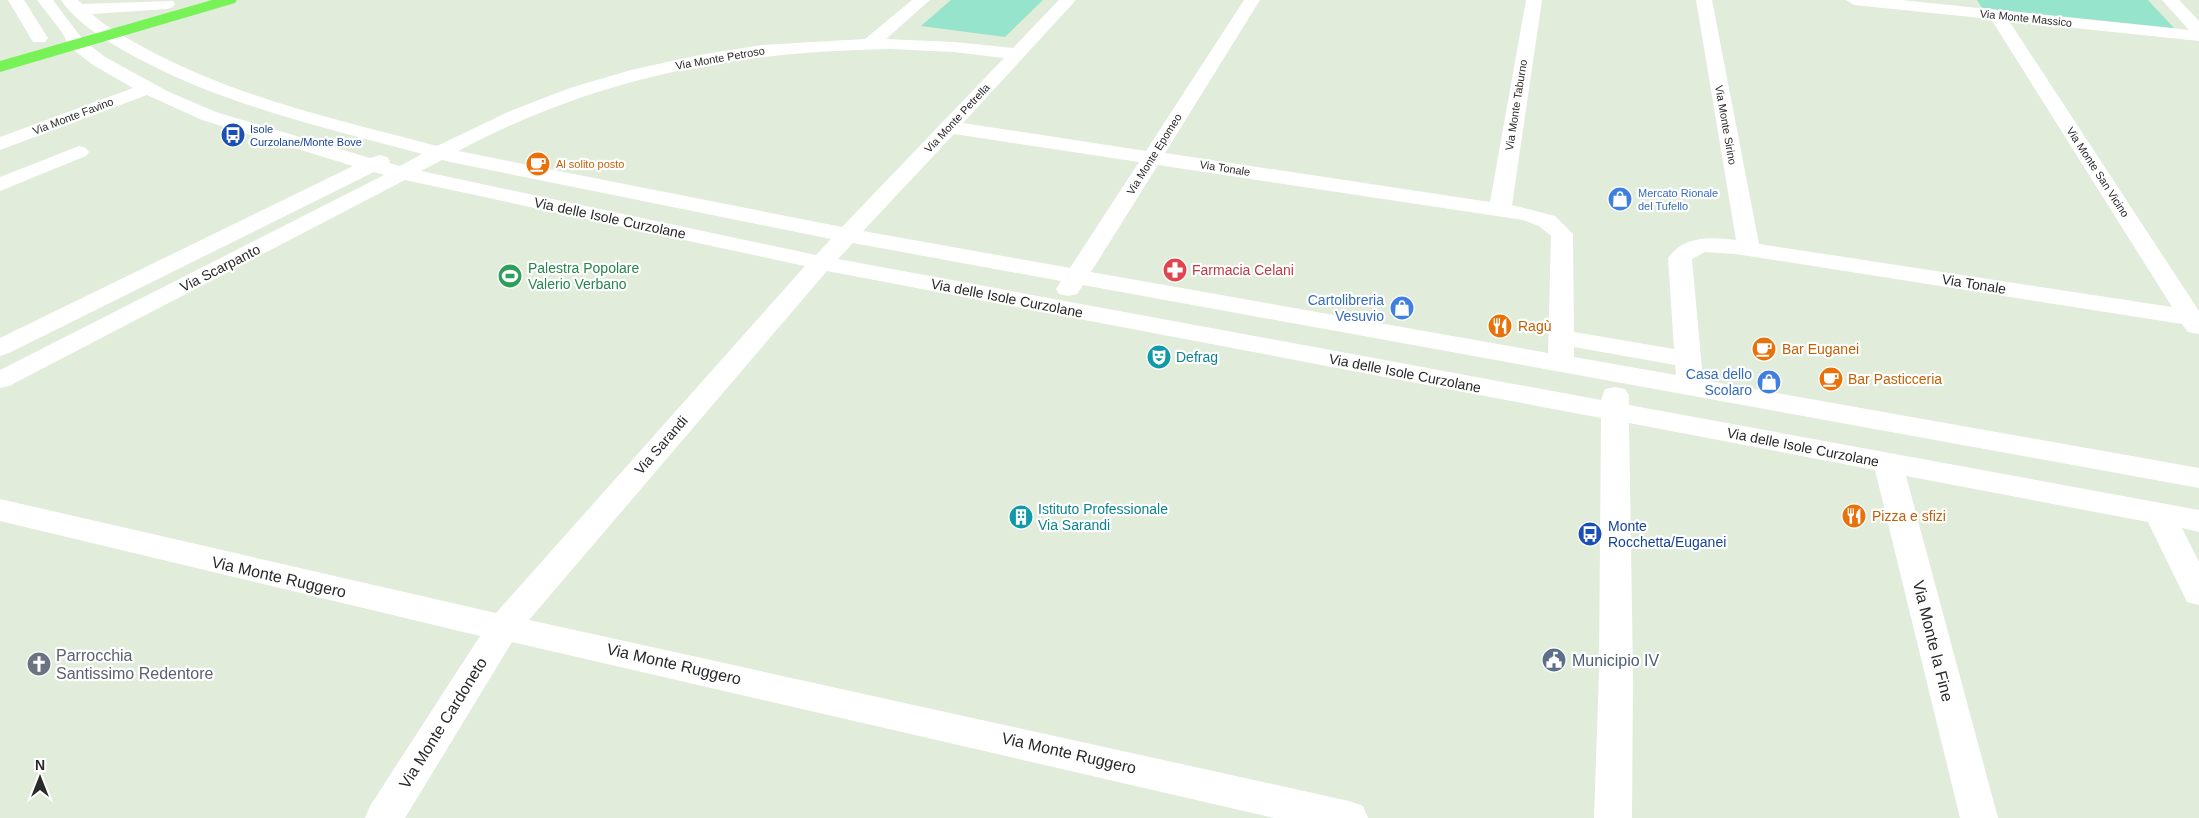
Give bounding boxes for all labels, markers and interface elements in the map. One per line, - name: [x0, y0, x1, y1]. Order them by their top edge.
- street label: Via Monte Massico: [1979, 7, 2073, 29]
- street label: Via Monte Petroso: [674, 44, 766, 72]
- street label: Via Monte Taburno: [1503, 59, 1529, 151]
- street label: Via Monte Petrella: [922, 80, 993, 155]
- street label: Via Monte Sirino: [1713, 84, 1739, 166]
- street label: Via Monte Favino: [31, 95, 115, 137]
- street label: Via Monte Epomeo: [1124, 111, 1184, 197]
- bus stop icon: Isole Curzolane/Monte Bove: [220, 122, 246, 148]
- place label: Isole Curzolane/Monte Bove: [250, 123, 362, 148]
- street label: Via Monte San Vicino: [2064, 125, 2132, 219]
- cafe icon: Al solito posto: [525, 151, 551, 177]
- place label: Al solito posto: [556, 158, 624, 170]
- street label: Via Tonale: [1199, 158, 1251, 178]
- shop icon: Mercato Rionale del Tufello: [1607, 186, 1633, 212]
- place label: Mercato Rionale del Tufello: [1638, 187, 1718, 212]
- street label: Via delle Isole Curzolane: [533, 194, 687, 242]
- street label: Via Scarpanto: [177, 241, 263, 295]
- pharmacy icon: Farmacia Celani: [1162, 257, 1188, 283]
- place label: Palestra Popolare Valerio Verbano: [528, 260, 640, 292]
- place label: Farmacia Celani: [1192, 262, 1294, 278]
- sports icon: Palestra Popolare Valerio Verbano: [497, 263, 523, 289]
- street label: Via Tonale: [1941, 271, 2007, 297]
- street label: Via delle Isole Curzolane: [930, 275, 1085, 321]
- place label: Cartolibreria Vesuvio: [1308, 292, 1384, 324]
- shop icon: Cartolibreria Vesuvio: [1389, 295, 1415, 321]
- restaurant icon: Ragù: [1487, 313, 1513, 339]
- place label: Ragù: [1518, 318, 1551, 334]
- cafe icon: Bar Euganei: [1751, 336, 1777, 362]
- place label: Bar Euganei: [1782, 341, 1859, 357]
- theatre icon: Defrag: [1146, 344, 1172, 370]
- place label: Defrag: [1176, 349, 1218, 365]
- street label: Via delle Isole Curzolane: [1328, 350, 1483, 396]
- place label: Casa dello Scolaro: [1686, 366, 1752, 398]
- cafe icon: Bar Pasticceria: [1818, 366, 1844, 392]
- shop icon: Casa dello Scolaro: [1756, 369, 1782, 395]
- place label: Bar Pasticceria: [1848, 371, 1942, 387]
- street label: Via Sarandi: [631, 413, 691, 477]
- street label: Via delle Isole Curzolane: [1726, 424, 1881, 470]
- place label: Istituto Professionale Via Sarandi: [1038, 501, 1168, 533]
- restaurant icon: Pizza e sfizi: [1841, 503, 1867, 529]
- building icon: Istituto Professionale Via Sarandi: [1008, 504, 1034, 530]
- place label: Pizza e sfizi: [1872, 508, 1946, 524]
- place label: Monte Rocchetta/Euganei: [1608, 518, 1726, 550]
- bus stop icon: Monte Rocchetta/Euganei: [1577, 521, 1603, 547]
- street label: Via Monte Ruggero: [210, 553, 348, 601]
- street label: Via Monte la Fine: [1910, 579, 1956, 703]
- street label: Via Monte Ruggero: [605, 640, 743, 688]
- place label: Parrocchia Santissimo Redentore: [56, 647, 214, 682]
- public building icon: Municipio IV: [1541, 647, 1567, 673]
- church icon: Parrocchia Santissimo Redentore: [26, 651, 52, 677]
- place label: Municipio IV: [1572, 652, 1659, 669]
- street label: Via Monte Cardoneto: [396, 654, 490, 791]
- street label: Via Monte Ruggero: [1000, 729, 1138, 777]
- north arrow: [15, 753, 65, 803]
- text: N: [35, 757, 45, 773]

